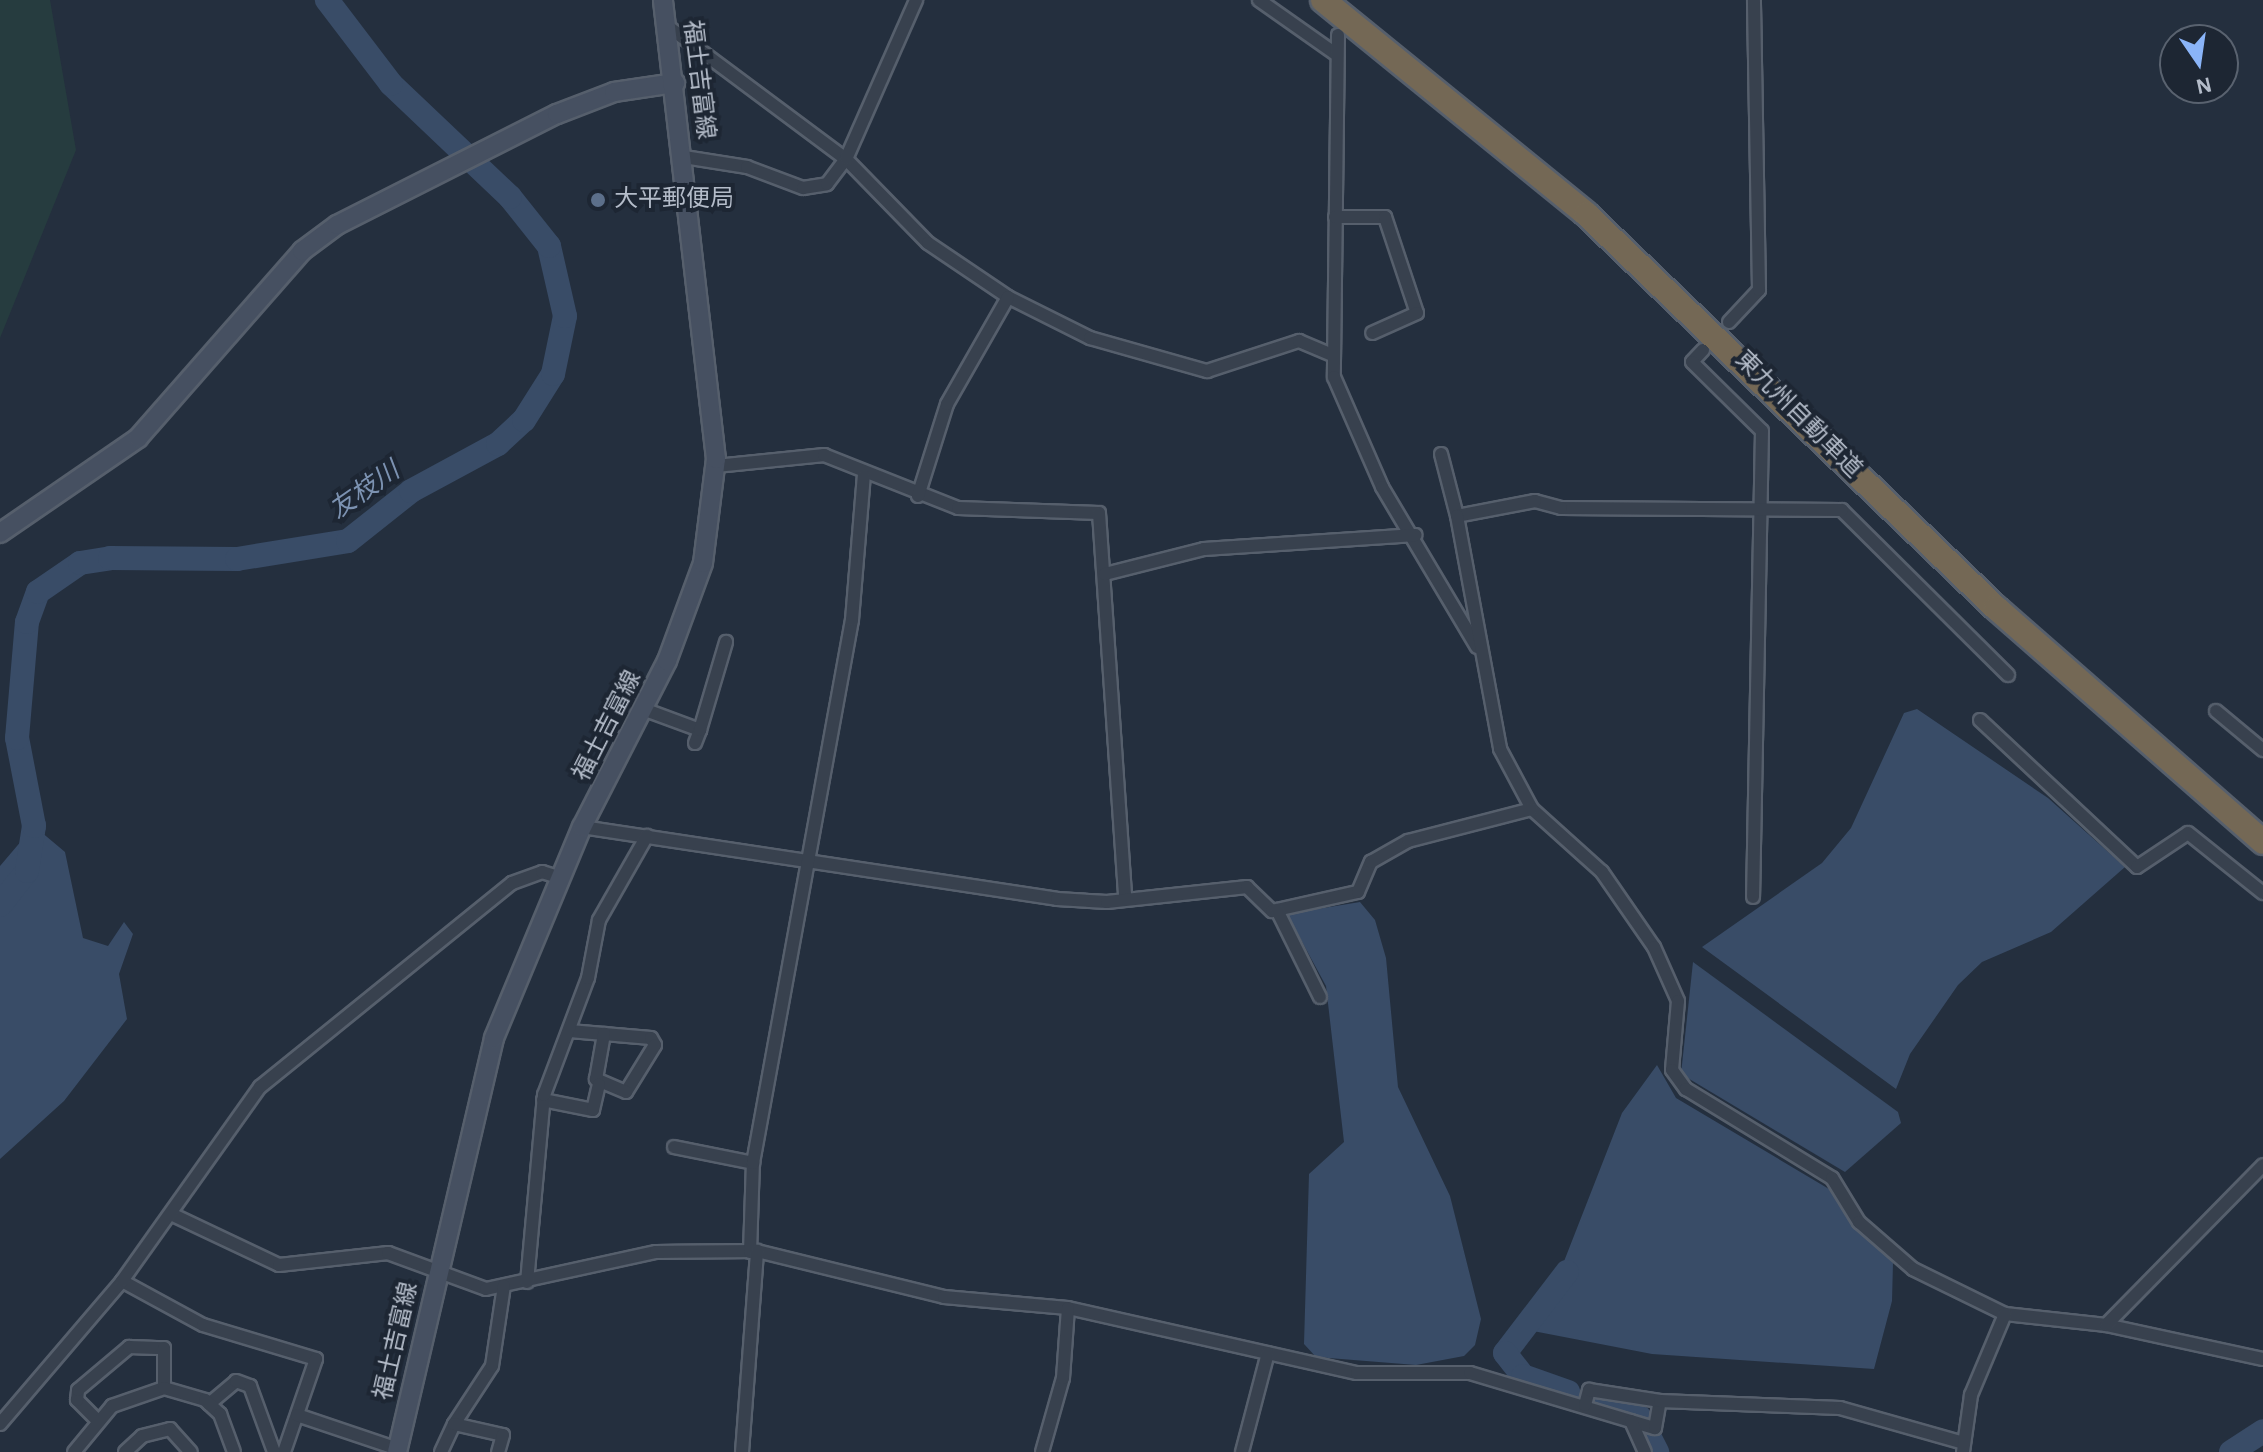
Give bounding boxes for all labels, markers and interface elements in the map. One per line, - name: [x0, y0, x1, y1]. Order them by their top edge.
- street label: 福土吉富線: [676, 19, 720, 141]
- north arrow: [2159, 24, 2239, 104]
- text: N: [2194, 73, 2214, 98]
- place label: 大平郵便局: [614, 186, 734, 214]
- marker: 大平郵便局: [589, 191, 607, 209]
- street label: 東九州自動車道: [1728, 345, 1868, 485]
- water label: 友枝川: [324, 456, 406, 526]
- street label: 福土吉富線: [568, 666, 648, 786]
- street label: 福土吉富線: [369, 1279, 425, 1403]

